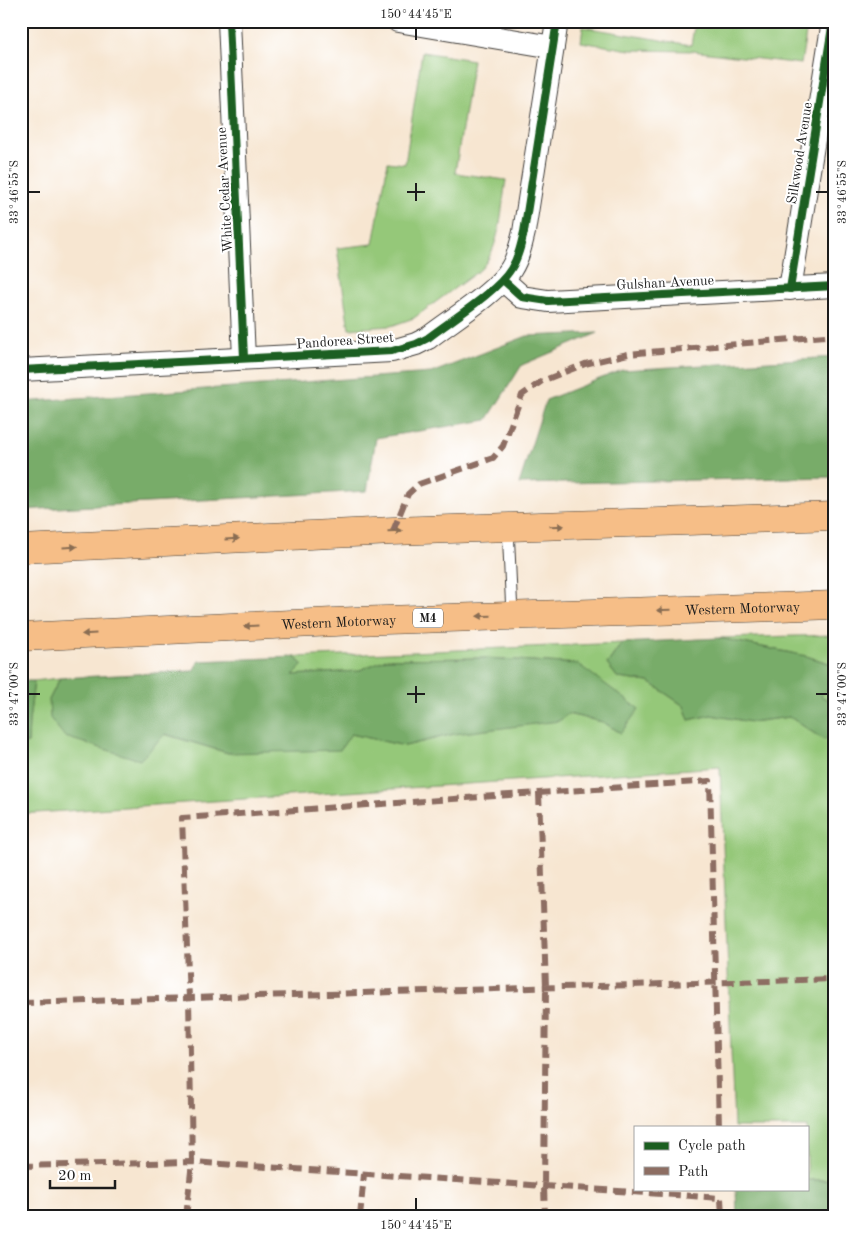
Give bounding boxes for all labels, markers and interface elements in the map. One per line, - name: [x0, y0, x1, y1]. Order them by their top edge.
- text: 150°44'45"E: [380, 8, 452, 21]
- street label: Silkwood Avenue: [785, 101, 815, 205]
- street label: White Cedar Avenue: [215, 127, 235, 253]
- text: 33°46'55"S: [8, 160, 21, 224]
- text: 33°46'55"S: [836, 160, 849, 224]
- street label: Gulshan Avenue: [616, 273, 714, 293]
- street label: Pandorea Street: [296, 331, 394, 351]
- one-way arrow: [549, 521, 565, 529]
- one-way arrow: [387, 527, 403, 535]
- one-way arrow: [225, 535, 241, 543]
- one-way arrow: [62, 542, 78, 550]
- street label: Western Motorway: [684, 600, 801, 618]
- one-way arrow: [655, 606, 671, 614]
- road number: M4: [413, 608, 443, 628]
- one-way arrow: [475, 612, 491, 620]
- street label: Western Motorway: [281, 614, 397, 633]
- one-way arrow: [243, 622, 259, 630]
- one-way arrow: [81, 631, 97, 639]
- text: 33°47'00"S: [9, 662, 21, 726]
- text: 33°47'00"S: [837, 662, 849, 726]
- legend: [634, 1126, 808, 1190]
- text: Cycle path: [678, 1139, 746, 1154]
- scale bar: [50, 1158, 115, 1190]
- text: Path: [678, 1165, 708, 1180]
- text: 20 m: [58, 1169, 92, 1184]
- text: 150°44'45"E: [380, 1219, 452, 1232]

